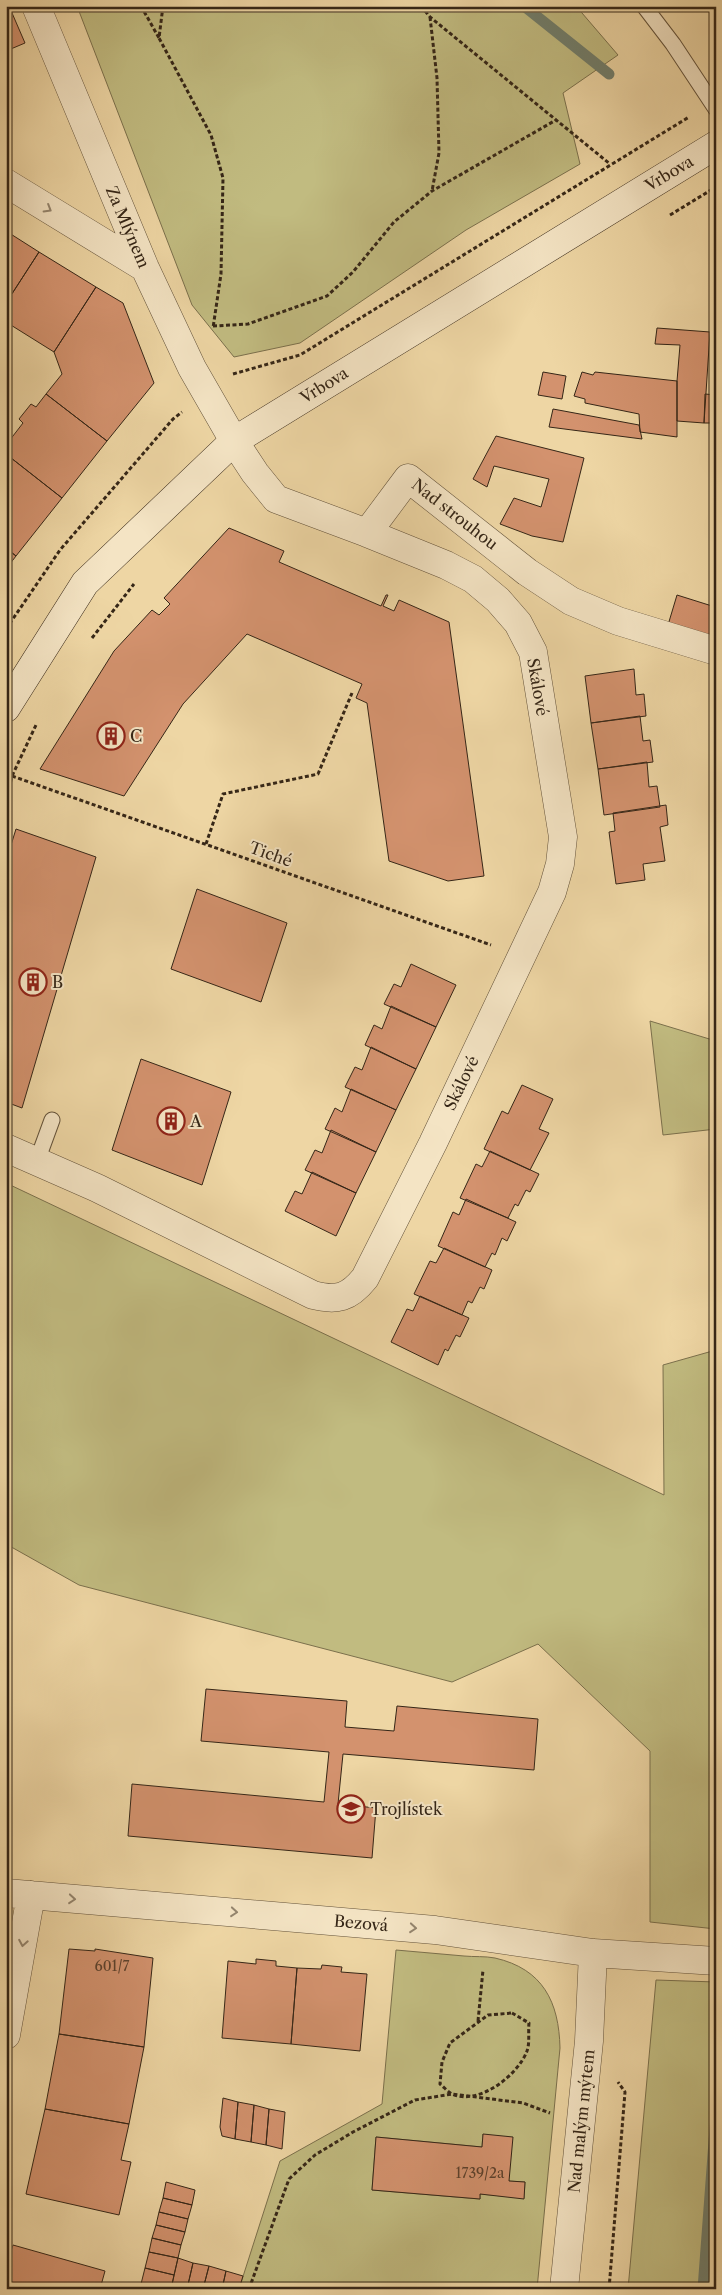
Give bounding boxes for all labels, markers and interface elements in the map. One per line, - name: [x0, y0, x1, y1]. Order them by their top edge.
- street label: Vrbova: [640, 151, 697, 196]
- street label: Za Mlýnem: [102, 183, 154, 271]
- one-way arrow: [42, 202, 51, 212]
- street label: Vrbova: [296, 362, 352, 408]
- street label: Nad strouhou: [408, 474, 502, 554]
- street label: Skálové: [523, 657, 553, 717]
- building icon: C: [96, 721, 126, 751]
- place label: C: [130, 726, 142, 746]
- street label: Tiché: [247, 837, 295, 871]
- building icon: B: [18, 967, 48, 997]
- place label: B: [52, 972, 63, 992]
- street label: Skálové: [439, 1052, 483, 1114]
- building icon: A: [156, 1106, 186, 1136]
- place label: A: [189, 1111, 203, 1131]
- school or university icon: Trojlístek: [336, 1794, 366, 1824]
- place label: Trojlístek: [370, 1799, 443, 1819]
- one-way arrow: [69, 1893, 77, 1904]
- one-way arrow: [230, 1907, 238, 1918]
- street label: Bezová: [333, 1911, 390, 1935]
- one-way arrow: [410, 1922, 418, 1933]
- one-way arrow: [18, 1939, 28, 1948]
- house number: 601/7: [95, 1957, 130, 1975]
- street label: Nad malým mýtem: [564, 2048, 598, 2194]
- house number: 1739/2a: [456, 2164, 505, 2182]

